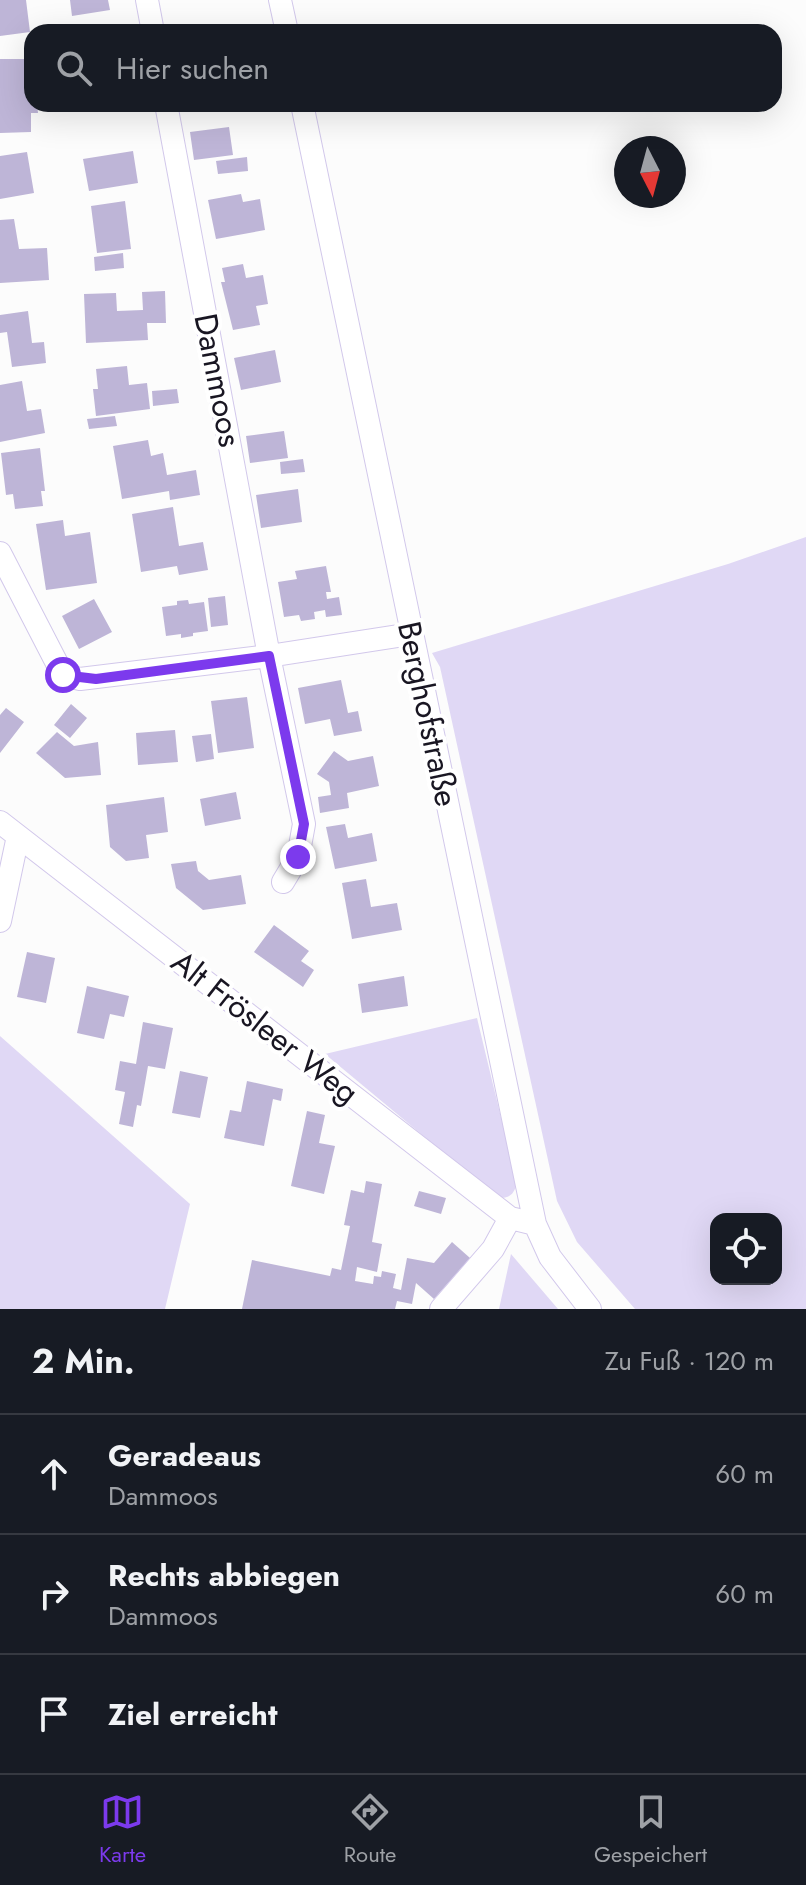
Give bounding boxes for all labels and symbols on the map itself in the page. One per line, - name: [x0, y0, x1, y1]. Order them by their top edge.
- north arrow: [614, 136, 686, 208]
- street label: Dammoos: [183, 309, 253, 451]
- street label: Berghofstraße: [386, 617, 470, 811]
- route start: [45, 657, 81, 693]
- route end: [280, 839, 316, 875]
- street label: Alt Frösleer Weg: [162, 939, 368, 1115]

